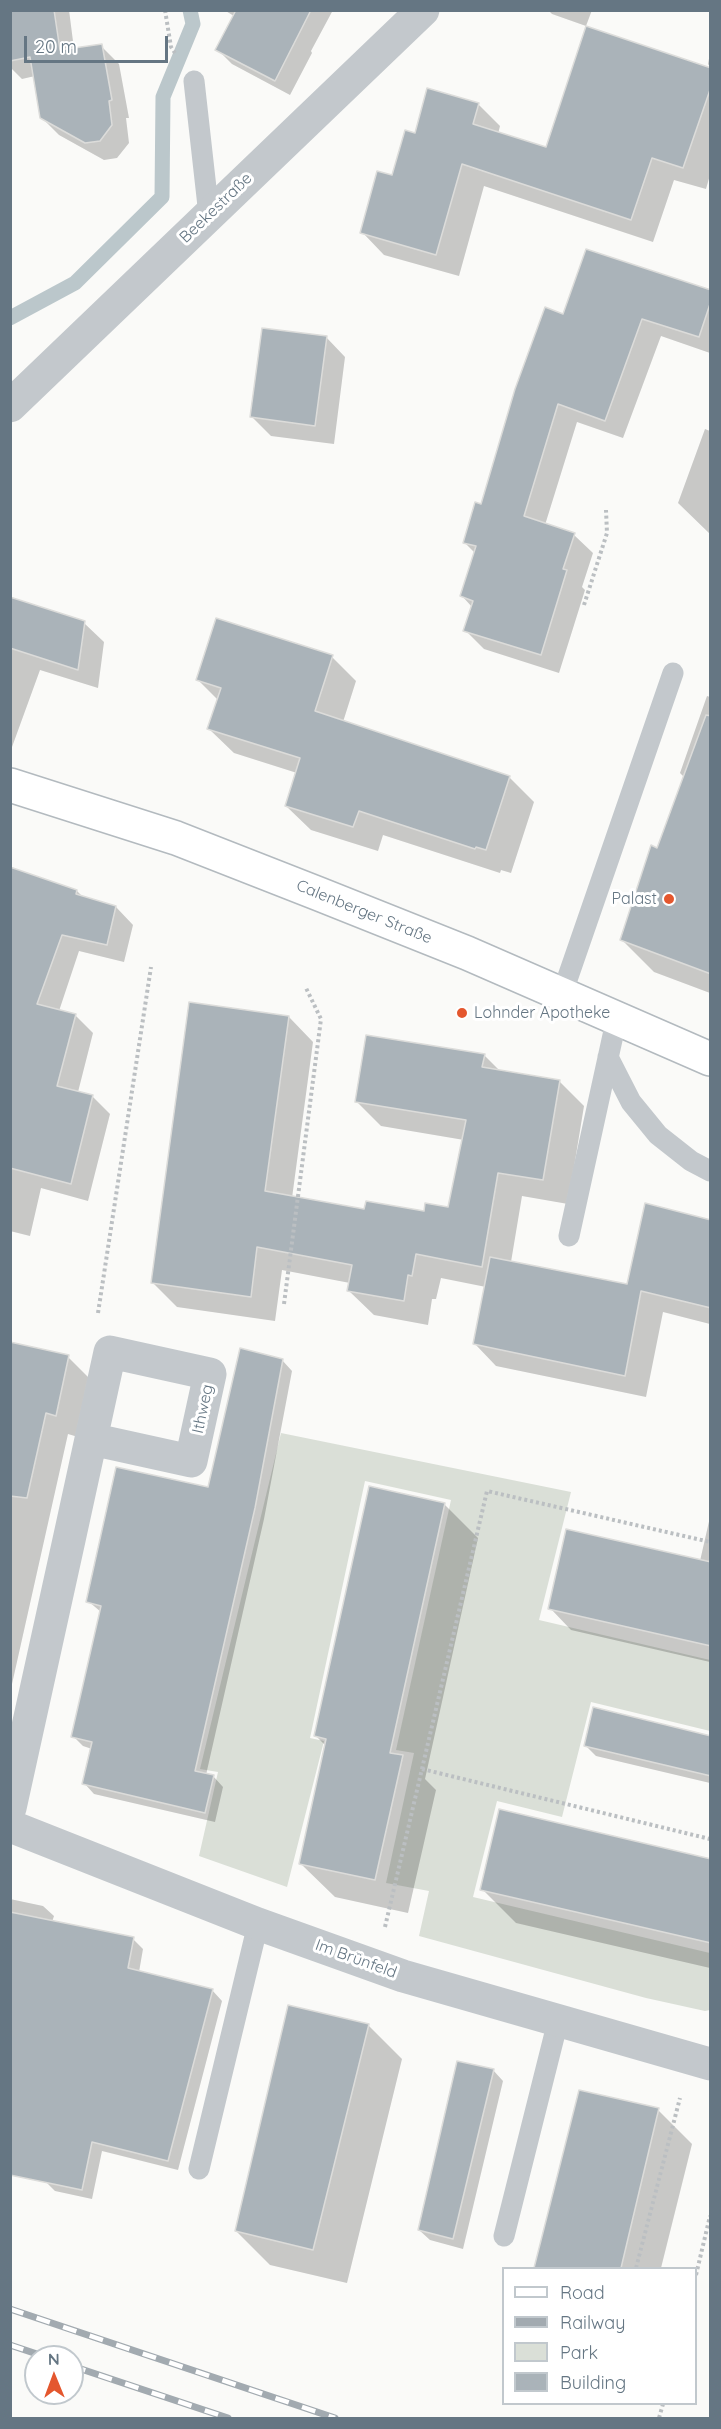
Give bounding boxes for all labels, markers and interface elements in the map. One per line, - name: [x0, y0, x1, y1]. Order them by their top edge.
- scale bar: [27, 24, 171, 62]
- text: 20 m: [35, 35, 77, 58]
- street label: Beekestraße: [176, 169, 256, 247]
- street label: Calenberger Straße: [293, 876, 435, 948]
- place label: Palast: [612, 889, 657, 909]
- marker: Palast: [662, 892, 676, 906]
- place label: Lohnder Apotheke: [474, 1003, 610, 1023]
- marker: Lohnder Apotheke: [455, 1006, 469, 1020]
- street label: Ithweg: [188, 1383, 218, 1435]
- street label: Im Brünfeld: [313, 1935, 399, 1983]
- legend: [502, 2267, 697, 2405]
- text: Road: [560, 2281, 605, 2304]
- text: Railway: [560, 2311, 626, 2334]
- text: Park: [560, 2341, 598, 2364]
- north arrow: [24, 2345, 84, 2405]
- text: N: [48, 2349, 60, 2369]
- text: Building: [560, 2371, 626, 2394]

